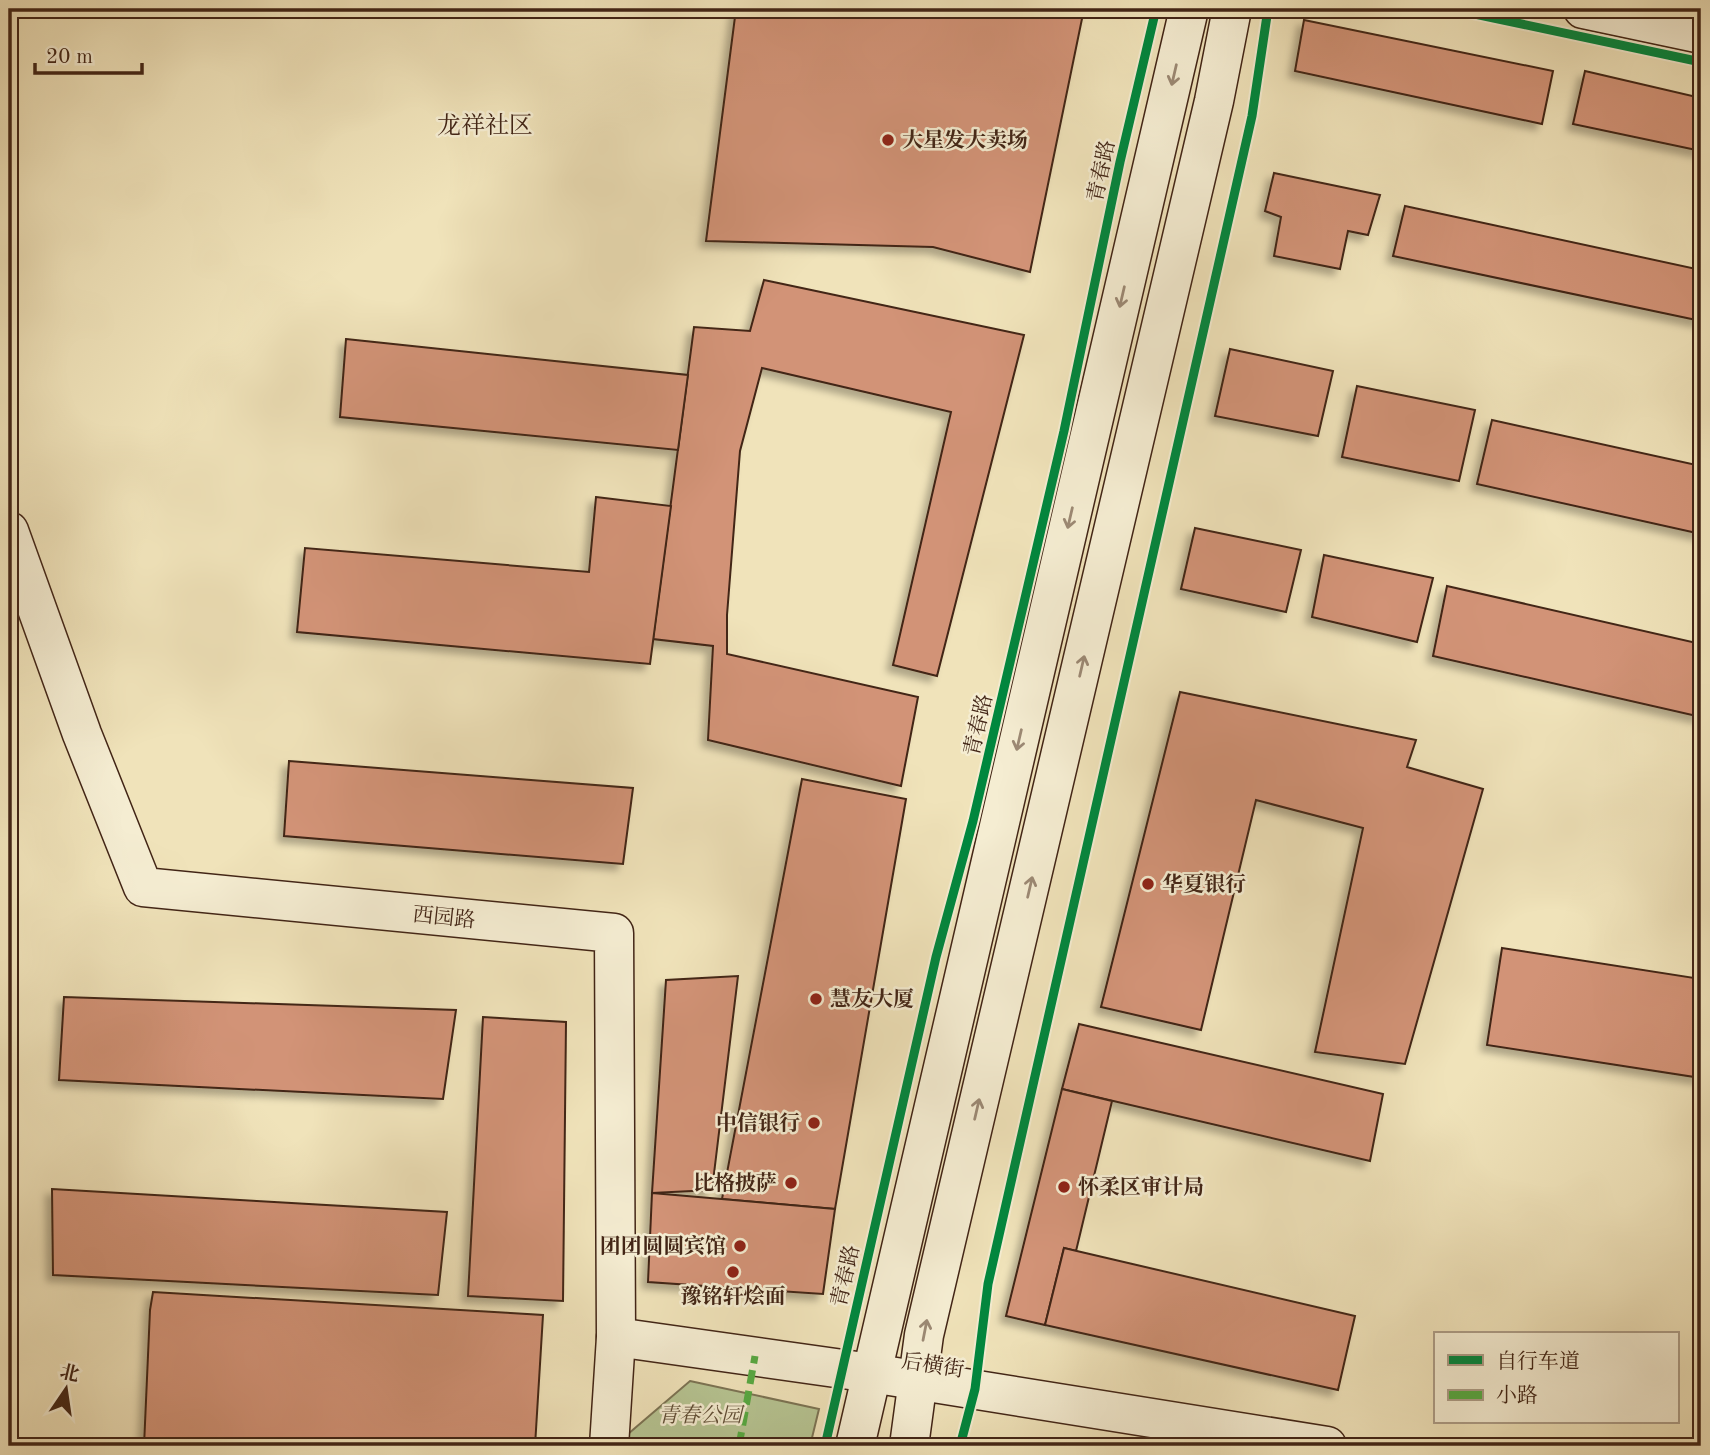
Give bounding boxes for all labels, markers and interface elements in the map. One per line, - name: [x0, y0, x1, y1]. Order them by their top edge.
- scale bar: [35, 32, 142, 76]
- text: 20 m: [46, 47, 93, 68]
- one-way arrow: [1167, 63, 1180, 86]
- district label: 龙祥社区: [437, 112, 533, 139]
- place label: 大星发大卖场: [902, 129, 1028, 152]
- marker: 大星发大卖场: [880, 132, 896, 148]
- street label: 青春路: [1084, 138, 1119, 204]
- one-way arrow: [1115, 285, 1128, 308]
- one-way arrow: [1063, 506, 1077, 529]
- one-way arrow: [1076, 655, 1089, 678]
- street label: 青春路: [960, 692, 997, 758]
- one-way arrow: [1012, 728, 1025, 751]
- place label: 华夏银行: [1162, 872, 1246, 896]
- one-way arrow: [1023, 876, 1037, 899]
- marker: 华夏银行: [1140, 876, 1156, 892]
- street label: 西园路: [411, 903, 476, 932]
- place label: 慧友大厦: [830, 987, 914, 1011]
- marker: 慧友大厦: [808, 991, 824, 1007]
- one-way arrow: [971, 1098, 985, 1121]
- place label: 中信银行: [716, 1112, 800, 1135]
- marker: 中信银行: [806, 1115, 822, 1131]
- place label: 比格披萨: [693, 1172, 777, 1195]
- marker: 比格披萨: [783, 1175, 799, 1191]
- place label: 怀柔区审计局: [1078, 1175, 1204, 1199]
- marker: 怀柔区审计局: [1056, 1179, 1072, 1195]
- place label: 团团圆圆宾馆: [600, 1234, 726, 1258]
- marker: 团团圆圆宾馆: [732, 1238, 748, 1254]
- street label: 青春路: [827, 1243, 864, 1309]
- marker: 豫铭轩烩面: [725, 1264, 741, 1280]
- place label: 豫铭轩烩面: [681, 1285, 786, 1308]
- one-way arrow: [919, 1319, 933, 1342]
- legend: [1434, 1332, 1678, 1424]
- street label: 后横街: [900, 1349, 966, 1382]
- text: 自行车道: [1496, 1350, 1580, 1373]
- north arrow: [32, 1354, 102, 1424]
- text: 北: [58, 1362, 81, 1386]
- text: 小路: [1496, 1384, 1538, 1407]
- park label: 青春公园: [658, 1404, 745, 1427]

